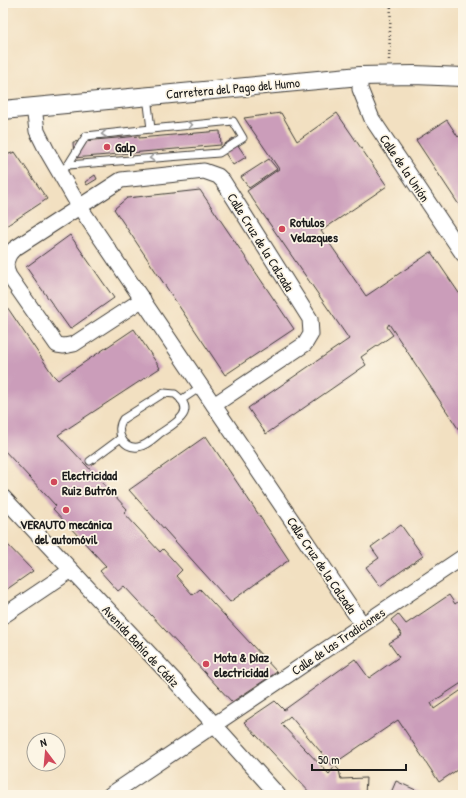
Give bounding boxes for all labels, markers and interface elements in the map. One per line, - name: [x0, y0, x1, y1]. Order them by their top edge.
- street label: Carretera del Pago del Humo: [165, 73, 301, 103]
- one-way arrow: [187, 121, 193, 130]
- one-way arrow: [101, 129, 107, 138]
- street label: Calle de la Unión: [376, 131, 434, 205]
- place label: Galp: [115, 138, 136, 157]
- marker: Galp: [102, 142, 112, 152]
- one-way arrow: [149, 154, 155, 163]
- street label: Calle Cruz de la Calzada: [223, 189, 299, 295]
- place label: Rotulos Velazques: [290, 213, 338, 247]
- marker: Rotulos Velazques: [277, 224, 287, 234]
- place label: Electricidad Ruiz Butrón: [62, 466, 118, 499]
- marker: Electricidad Ruiz Butrón: [49, 477, 59, 487]
- marker: VERAUTO mecánica del automóvil: [61, 505, 71, 515]
- street label: Calle Cruz de la Calzada: [283, 513, 361, 617]
- place label: VERAUTO mecánica del automóvil: [20, 515, 113, 548]
- street label: Avenida Bahía de Cádiz: [98, 601, 184, 691]
- street label: Calle de las Tradiciones: [288, 603, 388, 679]
- place label: Mota & Díaz electricidad: [214, 648, 270, 681]
- marker: Mota & Díaz electricidad: [201, 659, 211, 669]
- north arrow: [26, 732, 66, 772]
- text: N: [38, 735, 48, 750]
- scale bar: [312, 746, 406, 772]
- text: 50 m: [318, 751, 339, 768]

